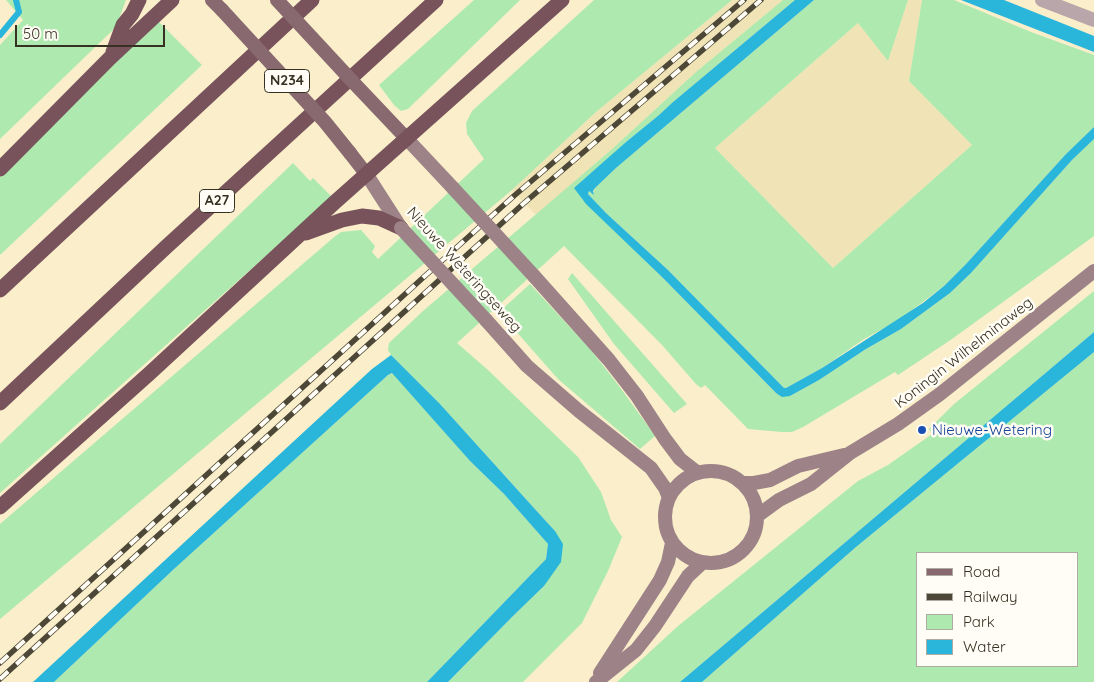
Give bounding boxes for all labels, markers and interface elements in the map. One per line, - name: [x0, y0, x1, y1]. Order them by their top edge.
- scale bar: [18, 15, 168, 47]
- text: 50 m: [23, 24, 58, 43]
- road number: N234: [264, 70, 310, 92]
- road number: A27: [200, 190, 234, 212]
- street label: Nieuwe Weteringseweg: [403, 204, 525, 336]
- street label: Koningin Wilhelminaweg: [891, 294, 1037, 412]
- place label: Nieuwe-Wetering: [932, 421, 1052, 439]
- marker: Nieuwe-Wetering: [916, 424, 928, 436]
- legend: [916, 552, 1079, 667]
- text: Road: [963, 562, 1000, 581]
- text: Railway: [963, 587, 1018, 606]
- text: Park: [963, 612, 995, 631]
- text: Water: [963, 637, 1006, 656]

